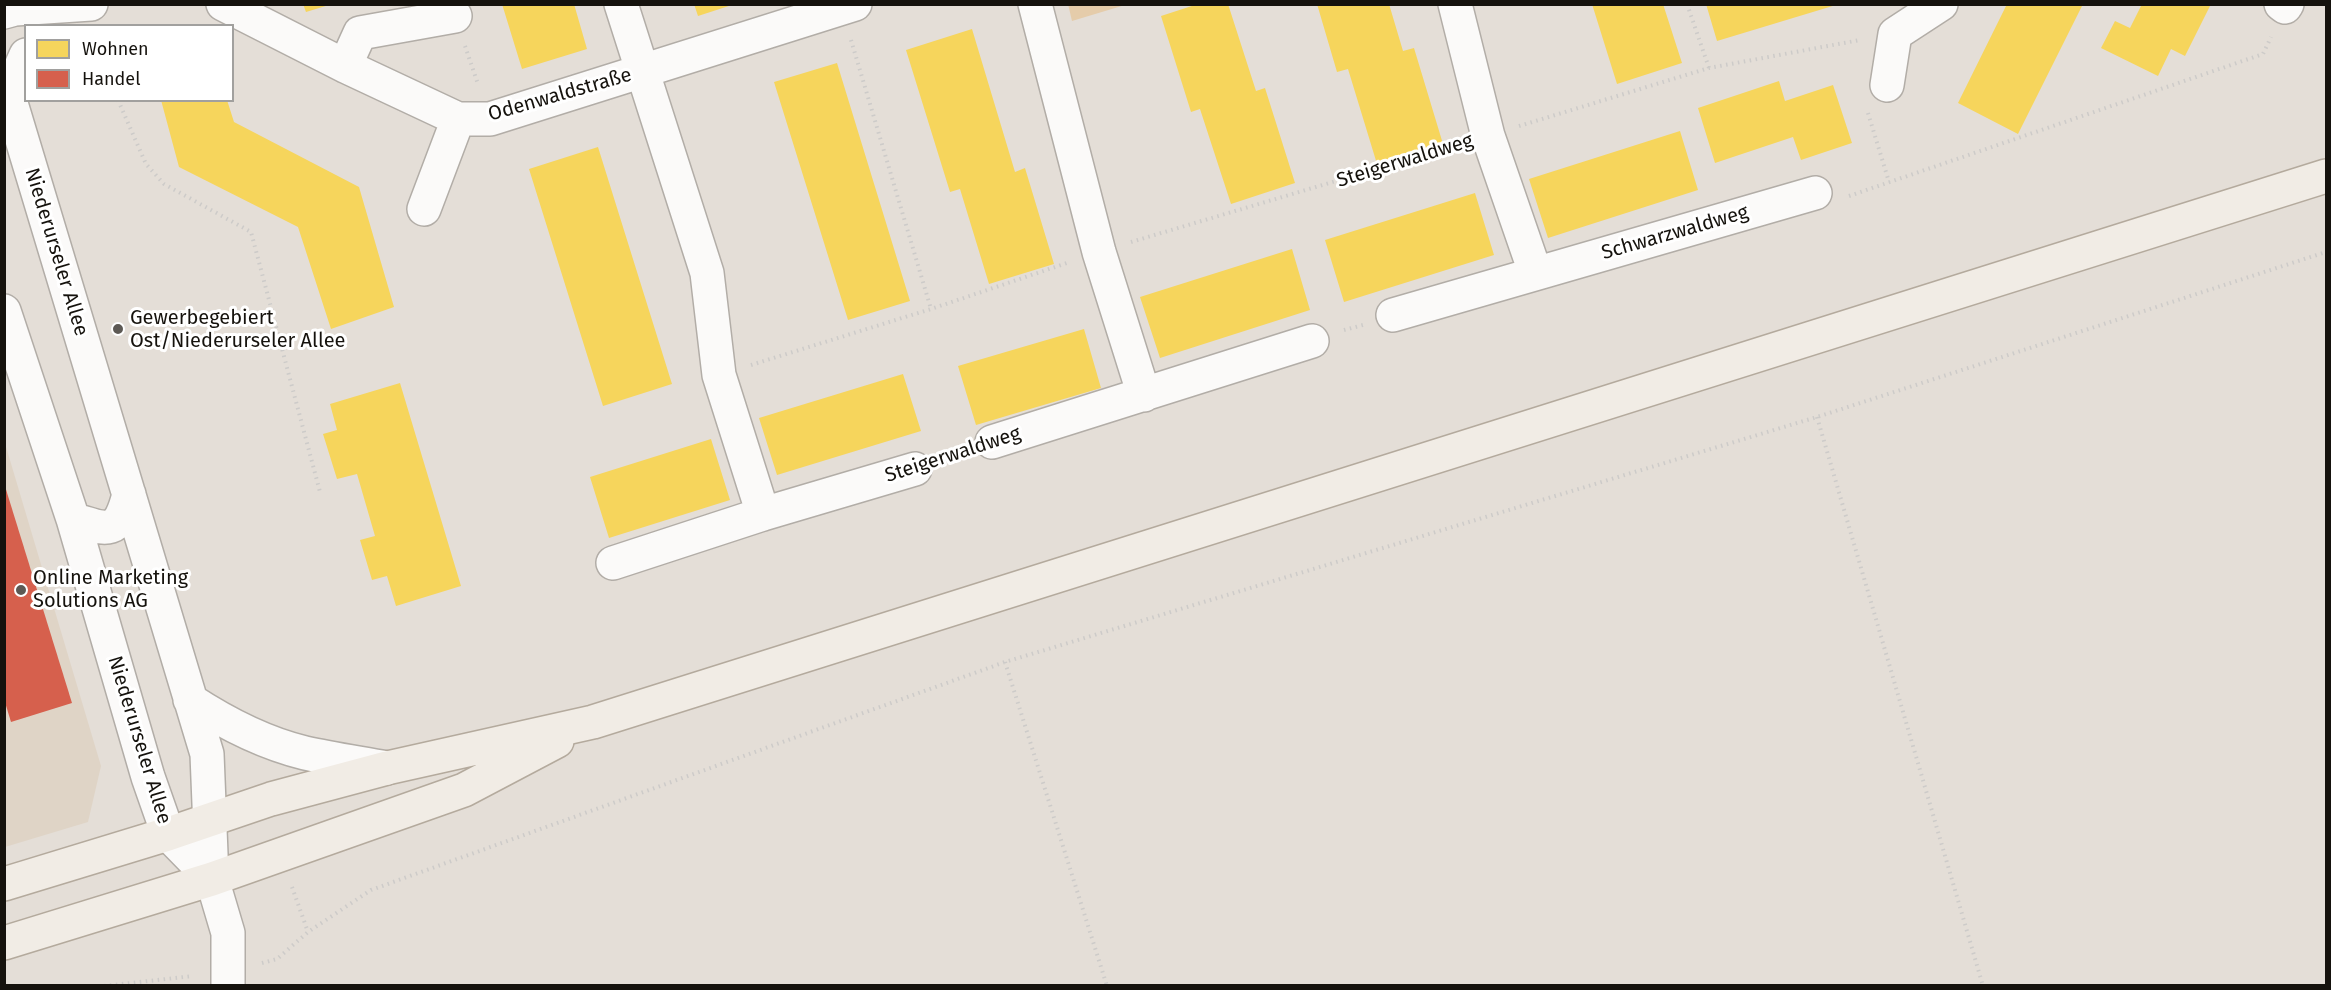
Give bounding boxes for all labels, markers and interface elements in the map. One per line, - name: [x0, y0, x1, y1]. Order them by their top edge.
- legend: [24, 24, 234, 102]
- text: Wohnen: [82, 38, 149, 60]
- street label: Odenwaldstraße: [485, 63, 635, 127]
- text: Handel: [82, 68, 140, 90]
- street label: Steigerwaldweg: [1334, 129, 1476, 193]
- street label: Niederurseler Allee: [19, 165, 93, 339]
- street label: Schwarzwaldweg: [1599, 201, 1751, 265]
- place label: Gewerbegebiert Ost/Niederurseler Allee: [130, 306, 345, 353]
- marker: Gewerbegebiert Ost/Niederurseler Allee: [111, 322, 125, 336]
- street label: Steigerwaldweg: [882, 422, 1024, 488]
- place label: Online Marketing Solutions AG: [33, 566, 188, 613]
- marker: Online Marketing Solutions AG: [14, 583, 28, 597]
- street label: Niederurseler Allee: [102, 653, 176, 827]

